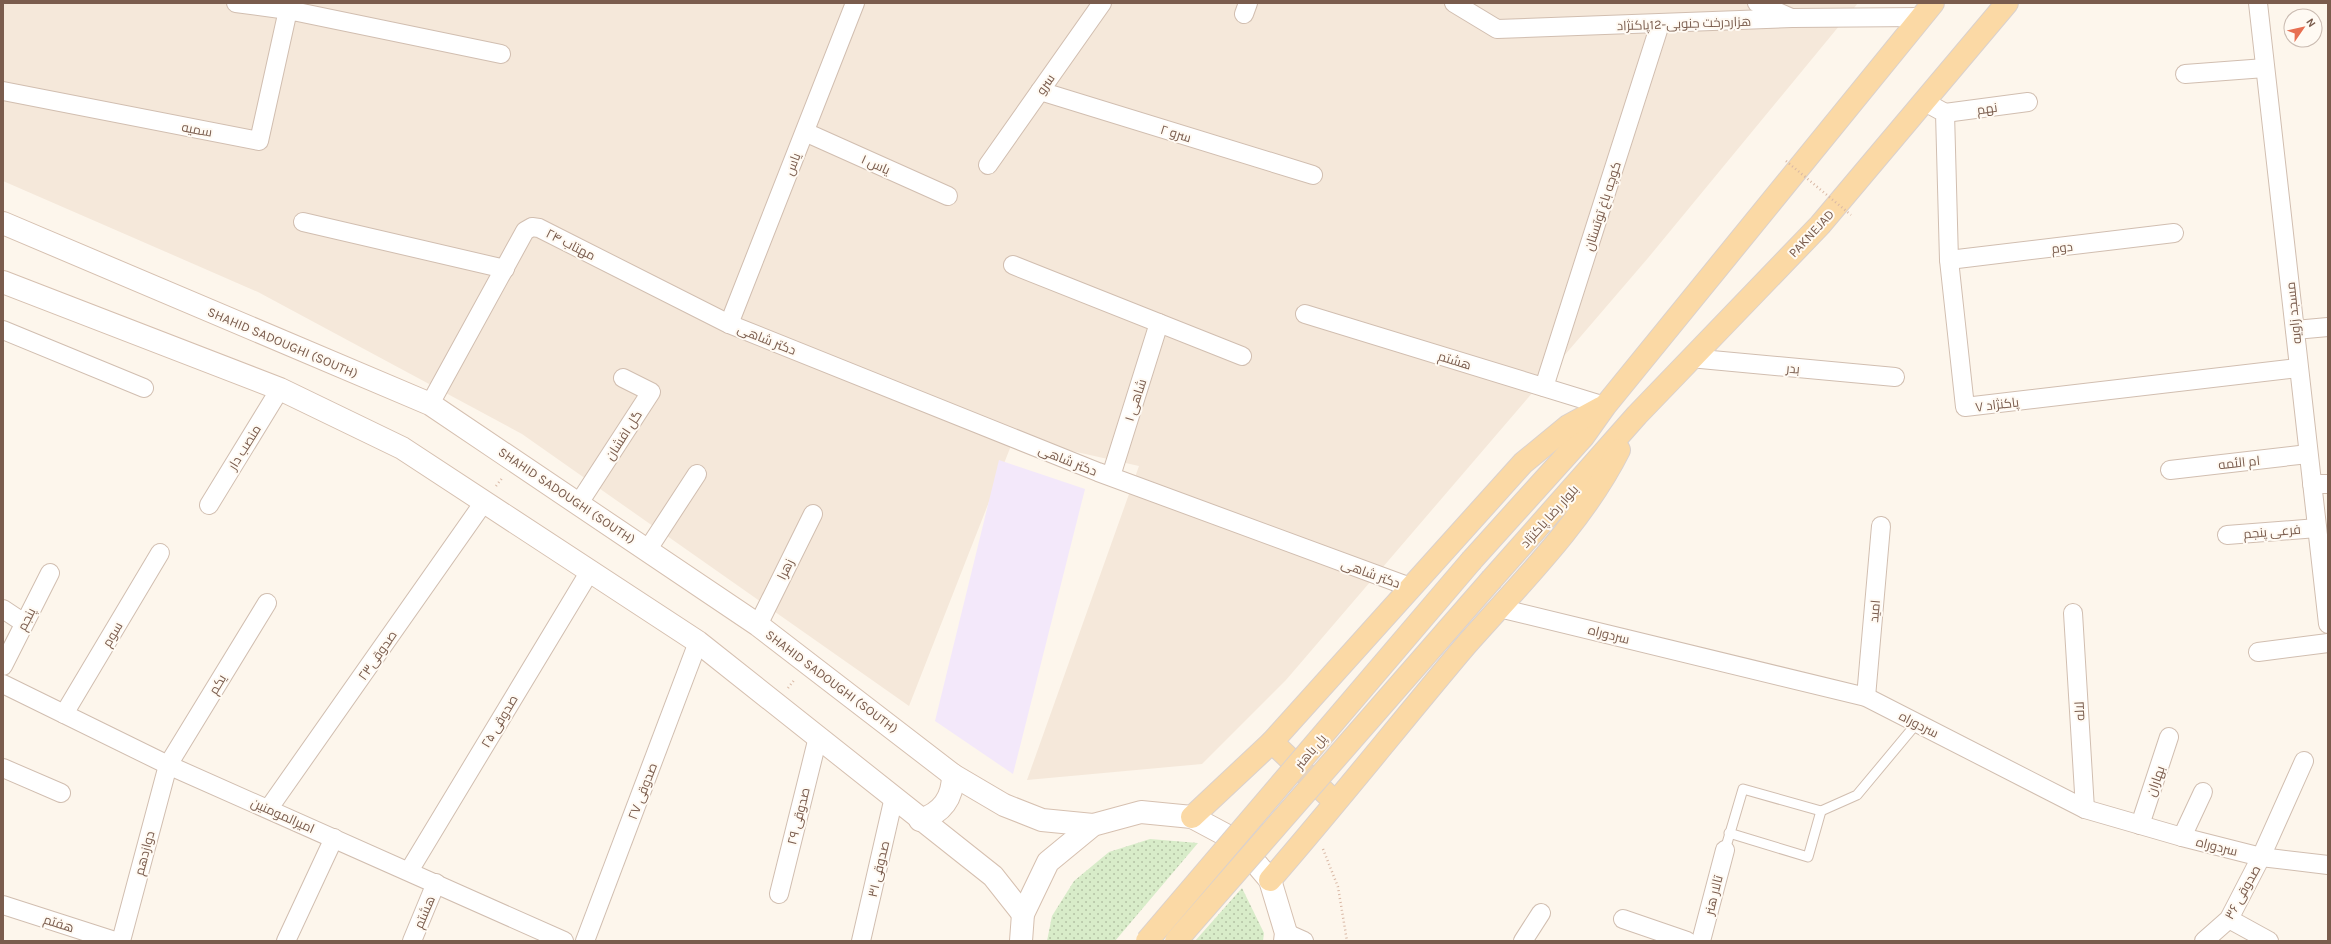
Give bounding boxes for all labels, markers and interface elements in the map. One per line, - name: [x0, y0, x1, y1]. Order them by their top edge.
- north arrow: [2283, 8, 2323, 48]
- street label: هزاردرخت جنوبی-12پاکنژاد: [1616, 14, 1752, 35]
- text: N: [2303, 16, 2318, 30]
- street label: سرو: [1033, 71, 1058, 97]
- street label: نهم: [1976, 100, 1999, 119]
- street label: سمیه: [180, 119, 213, 140]
- street label: سرو ۲: [1159, 122, 1193, 145]
- street label: یاس: [781, 150, 804, 178]
- street label: یاس ۱: [859, 151, 893, 178]
- street label: کوچه باغ توتستان: [1581, 160, 1626, 253]
- street label: PAKNEJAD: [1786, 206, 1837, 260]
- street label: مهتاب ۲۴: [544, 226, 598, 263]
- street label: دوم: [2050, 239, 2074, 258]
- street label: مسجد زاویه: [2283, 281, 2304, 345]
- street label: SHAHID SADOUGHI (SOUTH): [205, 304, 360, 381]
- street label: دکتر شاهی: [735, 321, 798, 358]
- street label: هشتم: [1436, 348, 1473, 375]
- street label: بدر: [1784, 360, 1801, 377]
- street label: شاهی ۱: [1122, 377, 1149, 423]
- street label: پاکنژاد ۷: [1974, 394, 2021, 417]
- street label: گل افشان: [602, 408, 645, 463]
- street label: منصب دار: [224, 422, 264, 473]
- street label: دکتر شاهی: [1036, 442, 1099, 479]
- street label: SHAHID SADOUGHI (SOUTH): [495, 444, 638, 547]
- street label: ام الئمه: [2217, 453, 2261, 474]
- street label: بلوار رضا پاکنژاد: [1517, 482, 1583, 552]
- street label: فرعی پنجم: [2243, 522, 2302, 543]
- street label: زهرا: [774, 556, 797, 582]
- street label: دکتر شاهی: [1339, 556, 1402, 591]
- street label: امید: [1866, 599, 1883, 623]
- street label: پنجم: [14, 605, 41, 634]
- street label: سوم: [99, 619, 127, 650]
- street label: سردوراه: [1587, 622, 1631, 647]
- street label: SHAHID SADOUGHI (SOUTH): [763, 627, 901, 736]
- street label: صدوقی۲۳: [355, 628, 400, 683]
- street label: یکم: [206, 671, 231, 698]
- street label: صدوقی ۲۵: [478, 692, 521, 750]
- street label: لاله: [2072, 701, 2087, 721]
- street label: سردوراه: [1897, 708, 1941, 741]
- street label: پل باهنر: [1291, 730, 1331, 774]
- street label: صدوقی ۲۷: [625, 761, 660, 822]
- street label: بهاران: [2143, 764, 2168, 798]
- street label: صدوقی ۲۹: [784, 786, 813, 846]
- street label: امیرالمومنین: [249, 795, 317, 836]
- street label: دوازدهم: [131, 829, 160, 878]
- street label: سردوراه: [2195, 834, 2239, 859]
- street label: صدوقی ۳۱: [865, 839, 892, 899]
- street label: صدوقی ۳۶: [2221, 863, 2263, 922]
- street label: تالار هنر: [1701, 873, 1726, 917]
- street label: هشتم: [411, 894, 440, 932]
- street label: هفتم: [41, 912, 76, 937]

